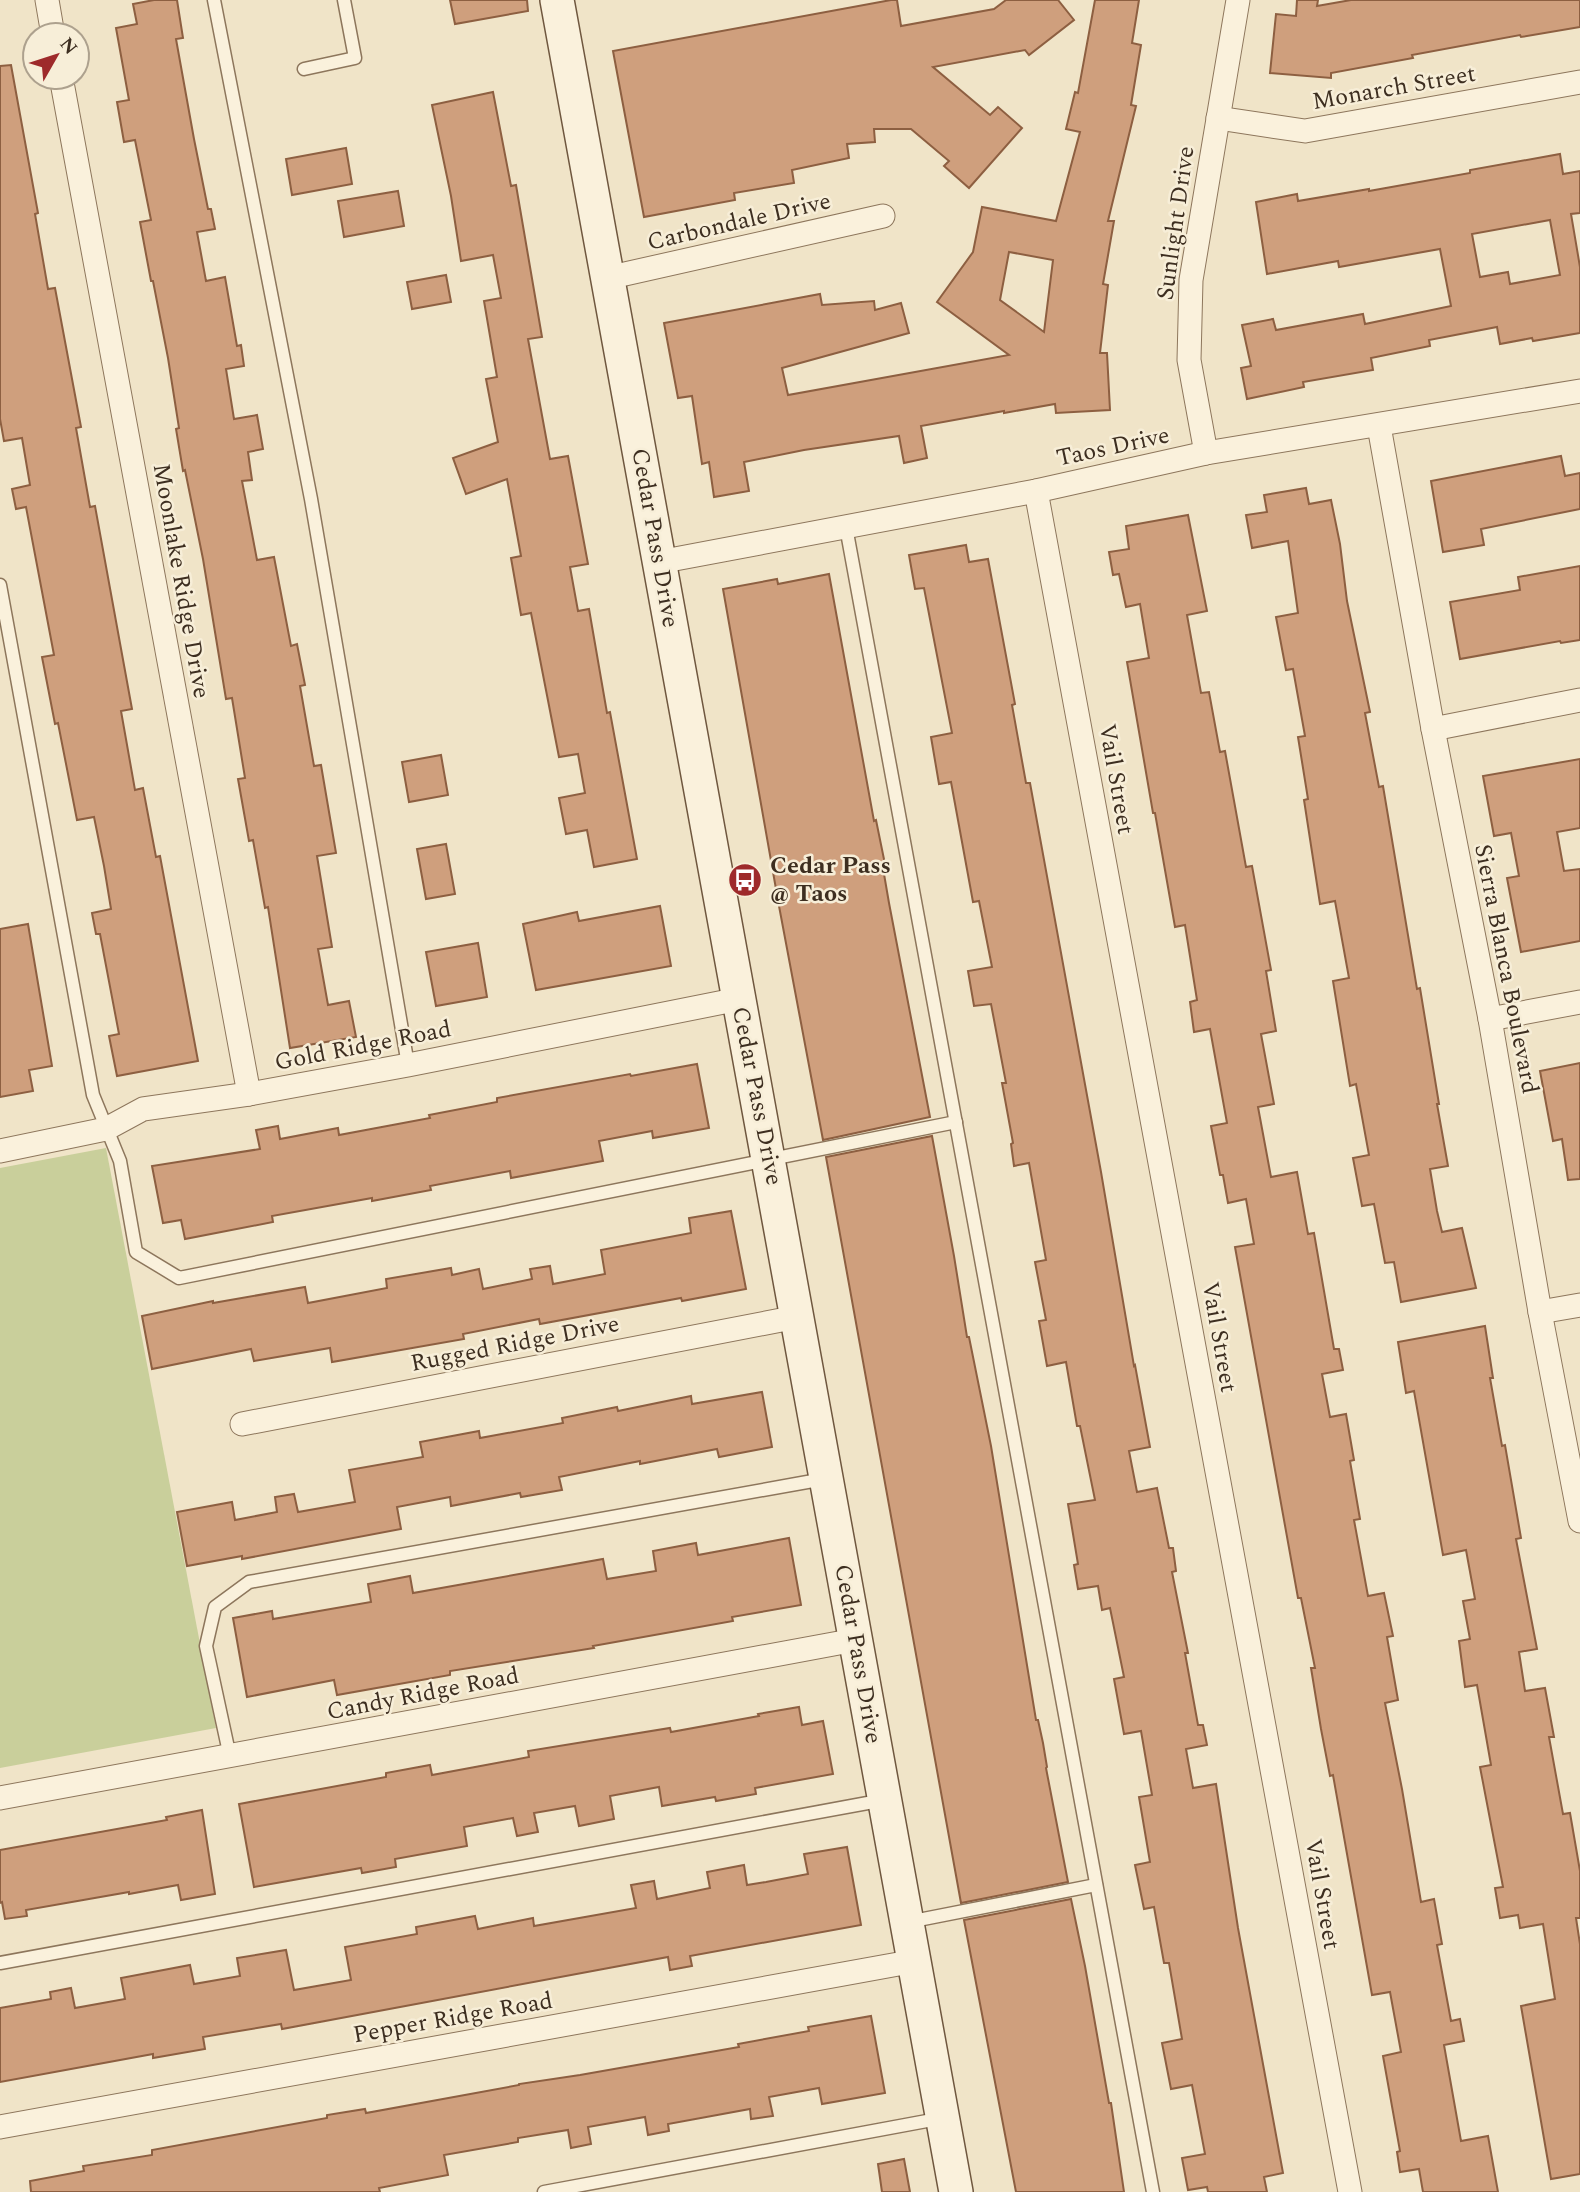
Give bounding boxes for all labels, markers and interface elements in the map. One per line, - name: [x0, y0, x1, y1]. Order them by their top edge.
- north arrow: [21, 21, 91, 91]
- text: N: [52, 31, 84, 61]
- street label: Monarch Street: [1309, 56, 1479, 120]
- street label: Sunlight Drive: [1147, 144, 1205, 302]
- street label: Carbondale Drive: [644, 183, 834, 261]
- street label: Taos Drive: [1053, 417, 1173, 477]
- street label: Cedar Pass Drive: [622, 445, 688, 631]
- street label: Moonlake Ridge Drive: [143, 461, 219, 701]
- street label: Vail Street: [1089, 721, 1143, 837]
- street label: Sierra Blanca Boulevard: [1464, 841, 1548, 1097]
- place label: Cedar Pass @ Taos: [770, 848, 891, 912]
- bus stop icon: Cedar Pass @ Taos: [726, 861, 764, 899]
- street label: Cedar Pass Drive: [722, 1003, 792, 1189]
- street label: Gold Ridge Road: [272, 1011, 454, 1081]
- street label: Vail Street: [1192, 1279, 1246, 1395]
- street label: Rugged Ridge Drive: [408, 1306, 622, 1382]
- street label: Cedar Pass Drive: [825, 1561, 891, 1747]
- street label: Candy Ridge Road: [324, 1658, 522, 1730]
- street label: Vail Street: [1295, 1836, 1349, 1952]
- street label: Pepper Ridge Road: [350, 1983, 556, 2053]

